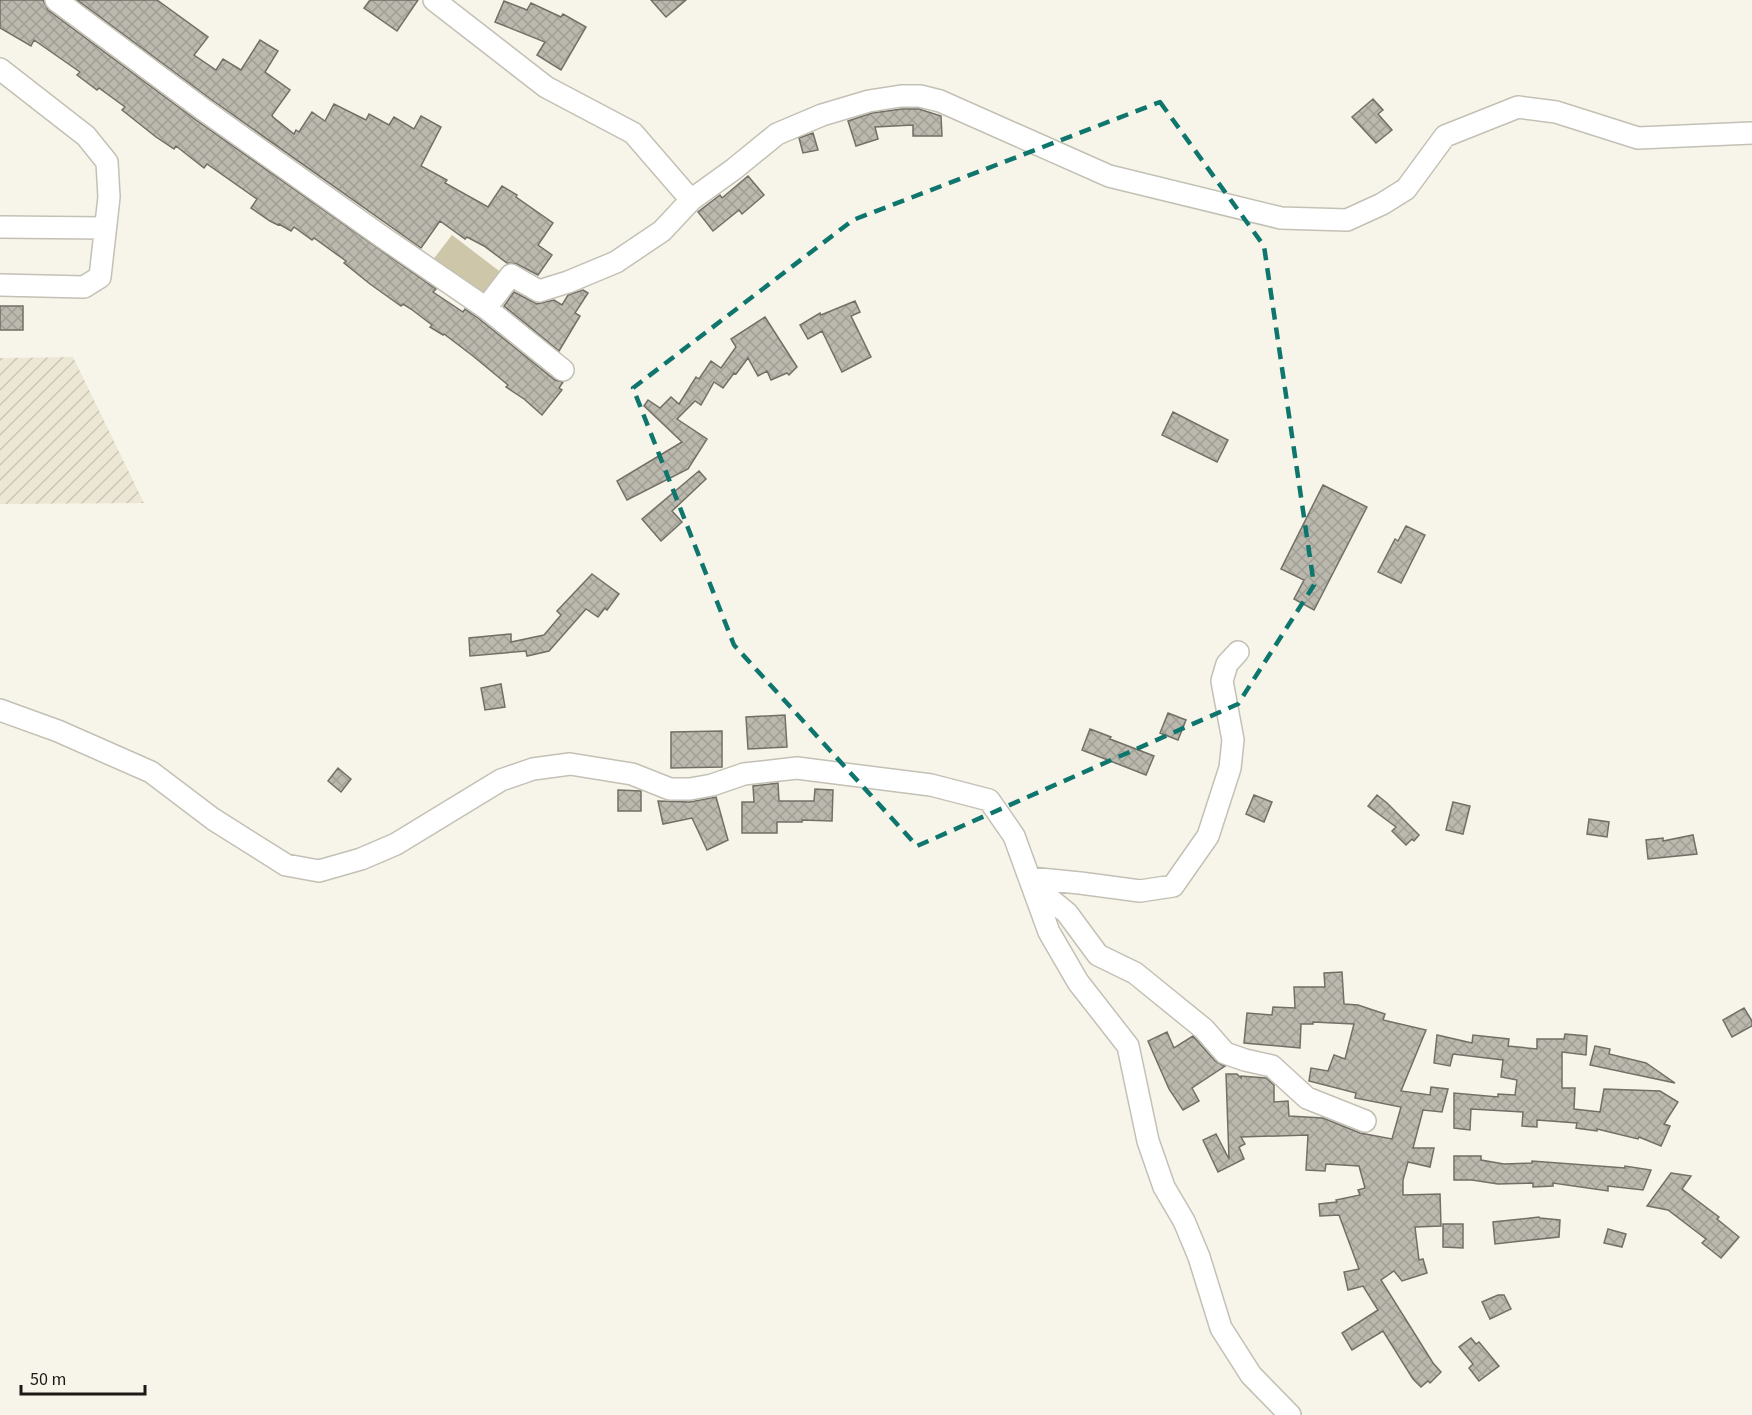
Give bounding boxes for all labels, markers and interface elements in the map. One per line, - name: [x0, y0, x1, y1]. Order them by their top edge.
- scale bar: [21, 1358, 146, 1396]
- text: 50 m: [30, 1367, 66, 1392]

